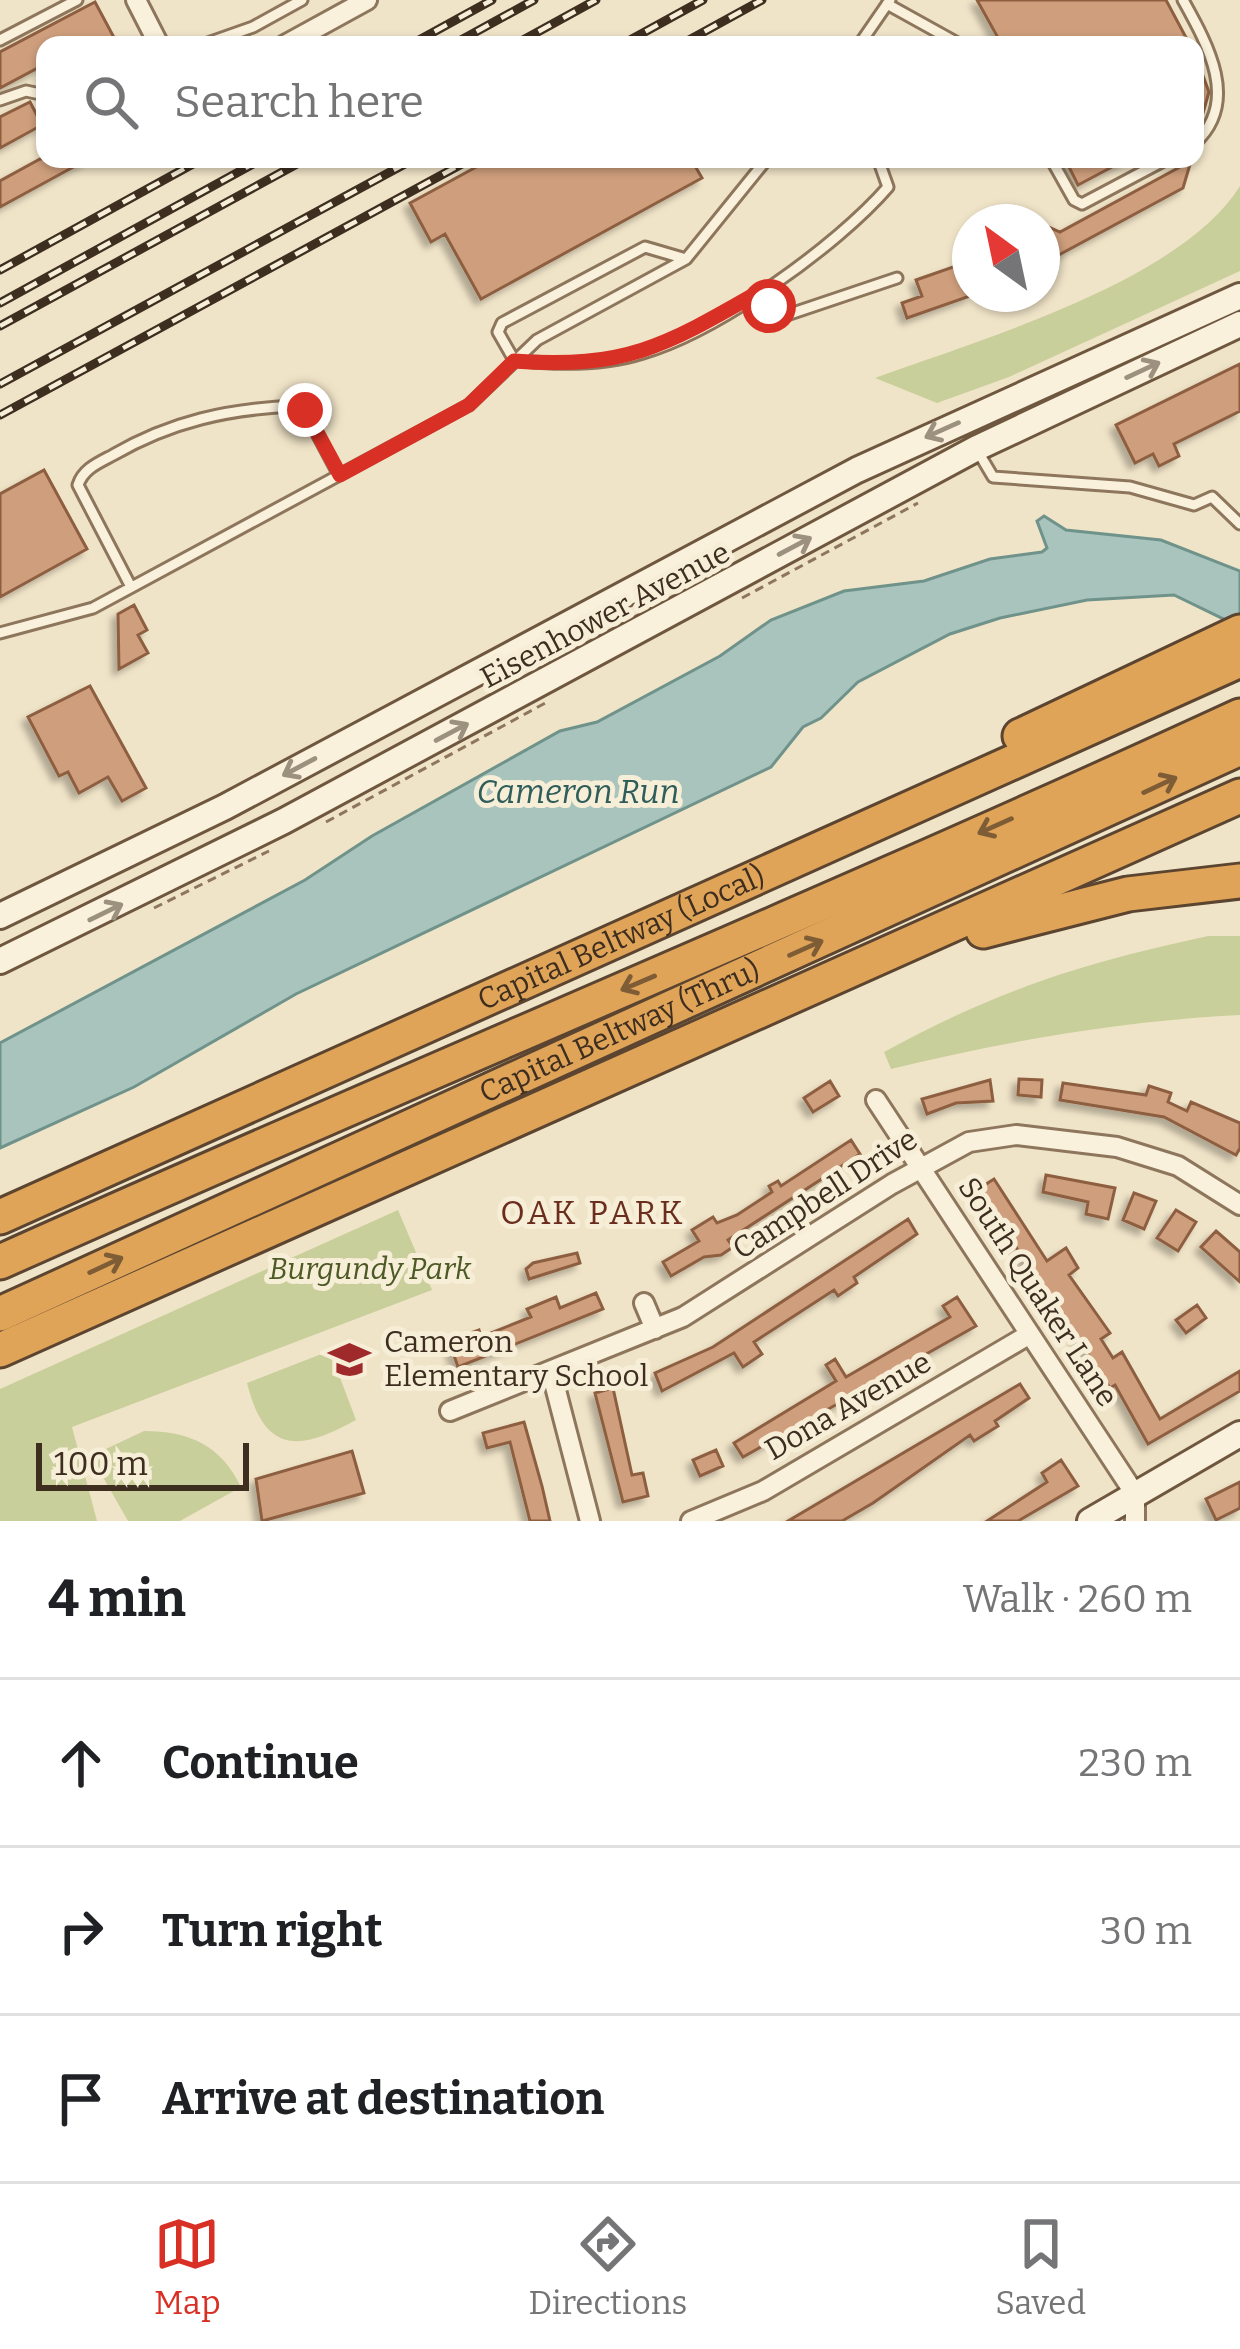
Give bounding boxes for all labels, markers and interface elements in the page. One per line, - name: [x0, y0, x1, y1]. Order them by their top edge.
- search box: [36, 36, 1204, 168]
- icon: search: [78, 69, 144, 135]
- text: Search here: [174, 75, 424, 129]
- north arrow: [952, 204, 1060, 312]
- route start: [742, 279, 796, 333]
- one-way arrow: [1124, 358, 1160, 380]
- route end: [278, 383, 332, 437]
- one-way arrow: [925, 420, 961, 442]
- street label: Eisenhower Avenue: [474, 534, 736, 696]
- one-way arrow: [777, 534, 812, 557]
- one-way arrow: [434, 720, 469, 743]
- one-way arrow: [283, 756, 318, 779]
- water label: Cameron Run: [476, 772, 680, 812]
- one-way arrow: [1141, 773, 1177, 795]
- one-way arrow: [978, 817, 1014, 839]
- street label: Capital Beltway (Local): [472, 858, 770, 1018]
- one-way arrow: [87, 900, 123, 922]
- one-way arrow: [787, 936, 823, 958]
- street label: Capital Beltway (Thru): [474, 952, 765, 1111]
- one-way arrow: [621, 974, 658, 995]
- street label: Campbell Drive: [726, 1121, 924, 1267]
- street label: South Quaker Lane: [951, 1171, 1125, 1413]
- district label: OAK PARK: [500, 1193, 686, 1233]
- park label: Burgundy Park: [269, 1251, 472, 1287]
- one-way arrow: [87, 1252, 123, 1274]
- place label: Cameron Elementary School: [384, 1324, 648, 1394]
- school or university icon: Cameron Elementary School: [327, 1336, 373, 1382]
- street label: Dona Avenue: [759, 1344, 937, 1468]
- scale bar: [36, 1437, 249, 1490]
- text: 100 m: [54, 1444, 148, 1484]
- text: 4 min: [48, 1568, 186, 1630]
- text: Walk · 260 m: [963, 1576, 1192, 1622]
- icon: ahead: [48, 1730, 114, 1796]
- text: Continue: [162, 1736, 359, 1790]
- text: 230 m: [1079, 1740, 1192, 1786]
- icon: right: [48, 1898, 114, 1964]
- text: Turn right: [162, 1904, 382, 1958]
- text: 30 m: [1100, 1908, 1192, 1954]
- icon: arrive: [48, 2066, 114, 2132]
- text: Arrive at destination: [162, 2072, 604, 2126]
- tab: Map: [154, 2211, 221, 2323]
- tab: Directions: [529, 2211, 687, 2323]
- tab: Saved: [995, 2211, 1086, 2323]

